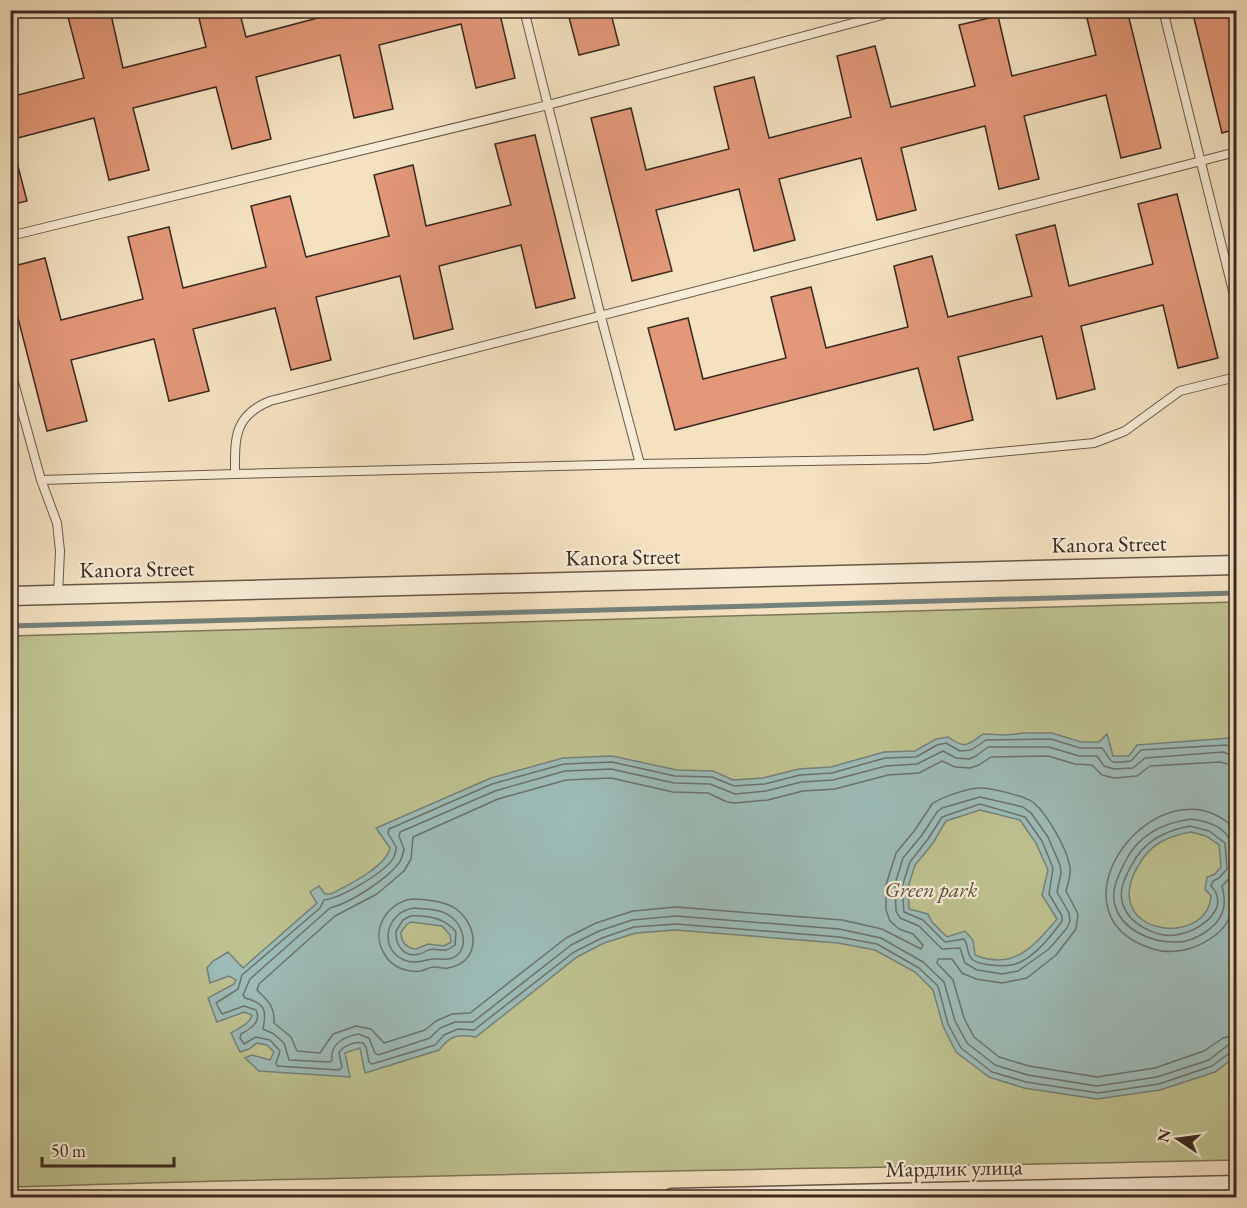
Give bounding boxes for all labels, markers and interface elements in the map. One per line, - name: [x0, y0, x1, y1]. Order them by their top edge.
- street label: Kanora Street: [1051, 528, 1167, 560]
- street label: Kanora Street: [565, 541, 681, 573]
- street label: Kanora Street: [79, 553, 195, 585]
- park label: Green park: [885, 875, 977, 904]
- north arrow: [1148, 1109, 1208, 1169]
- text: N: [1152, 1127, 1176, 1144]
- scale bar: [42, 1130, 174, 1168]
- text: 50 m: [51, 1139, 86, 1162]
- street label: Мардлик улица: [885, 1152, 1023, 1184]

